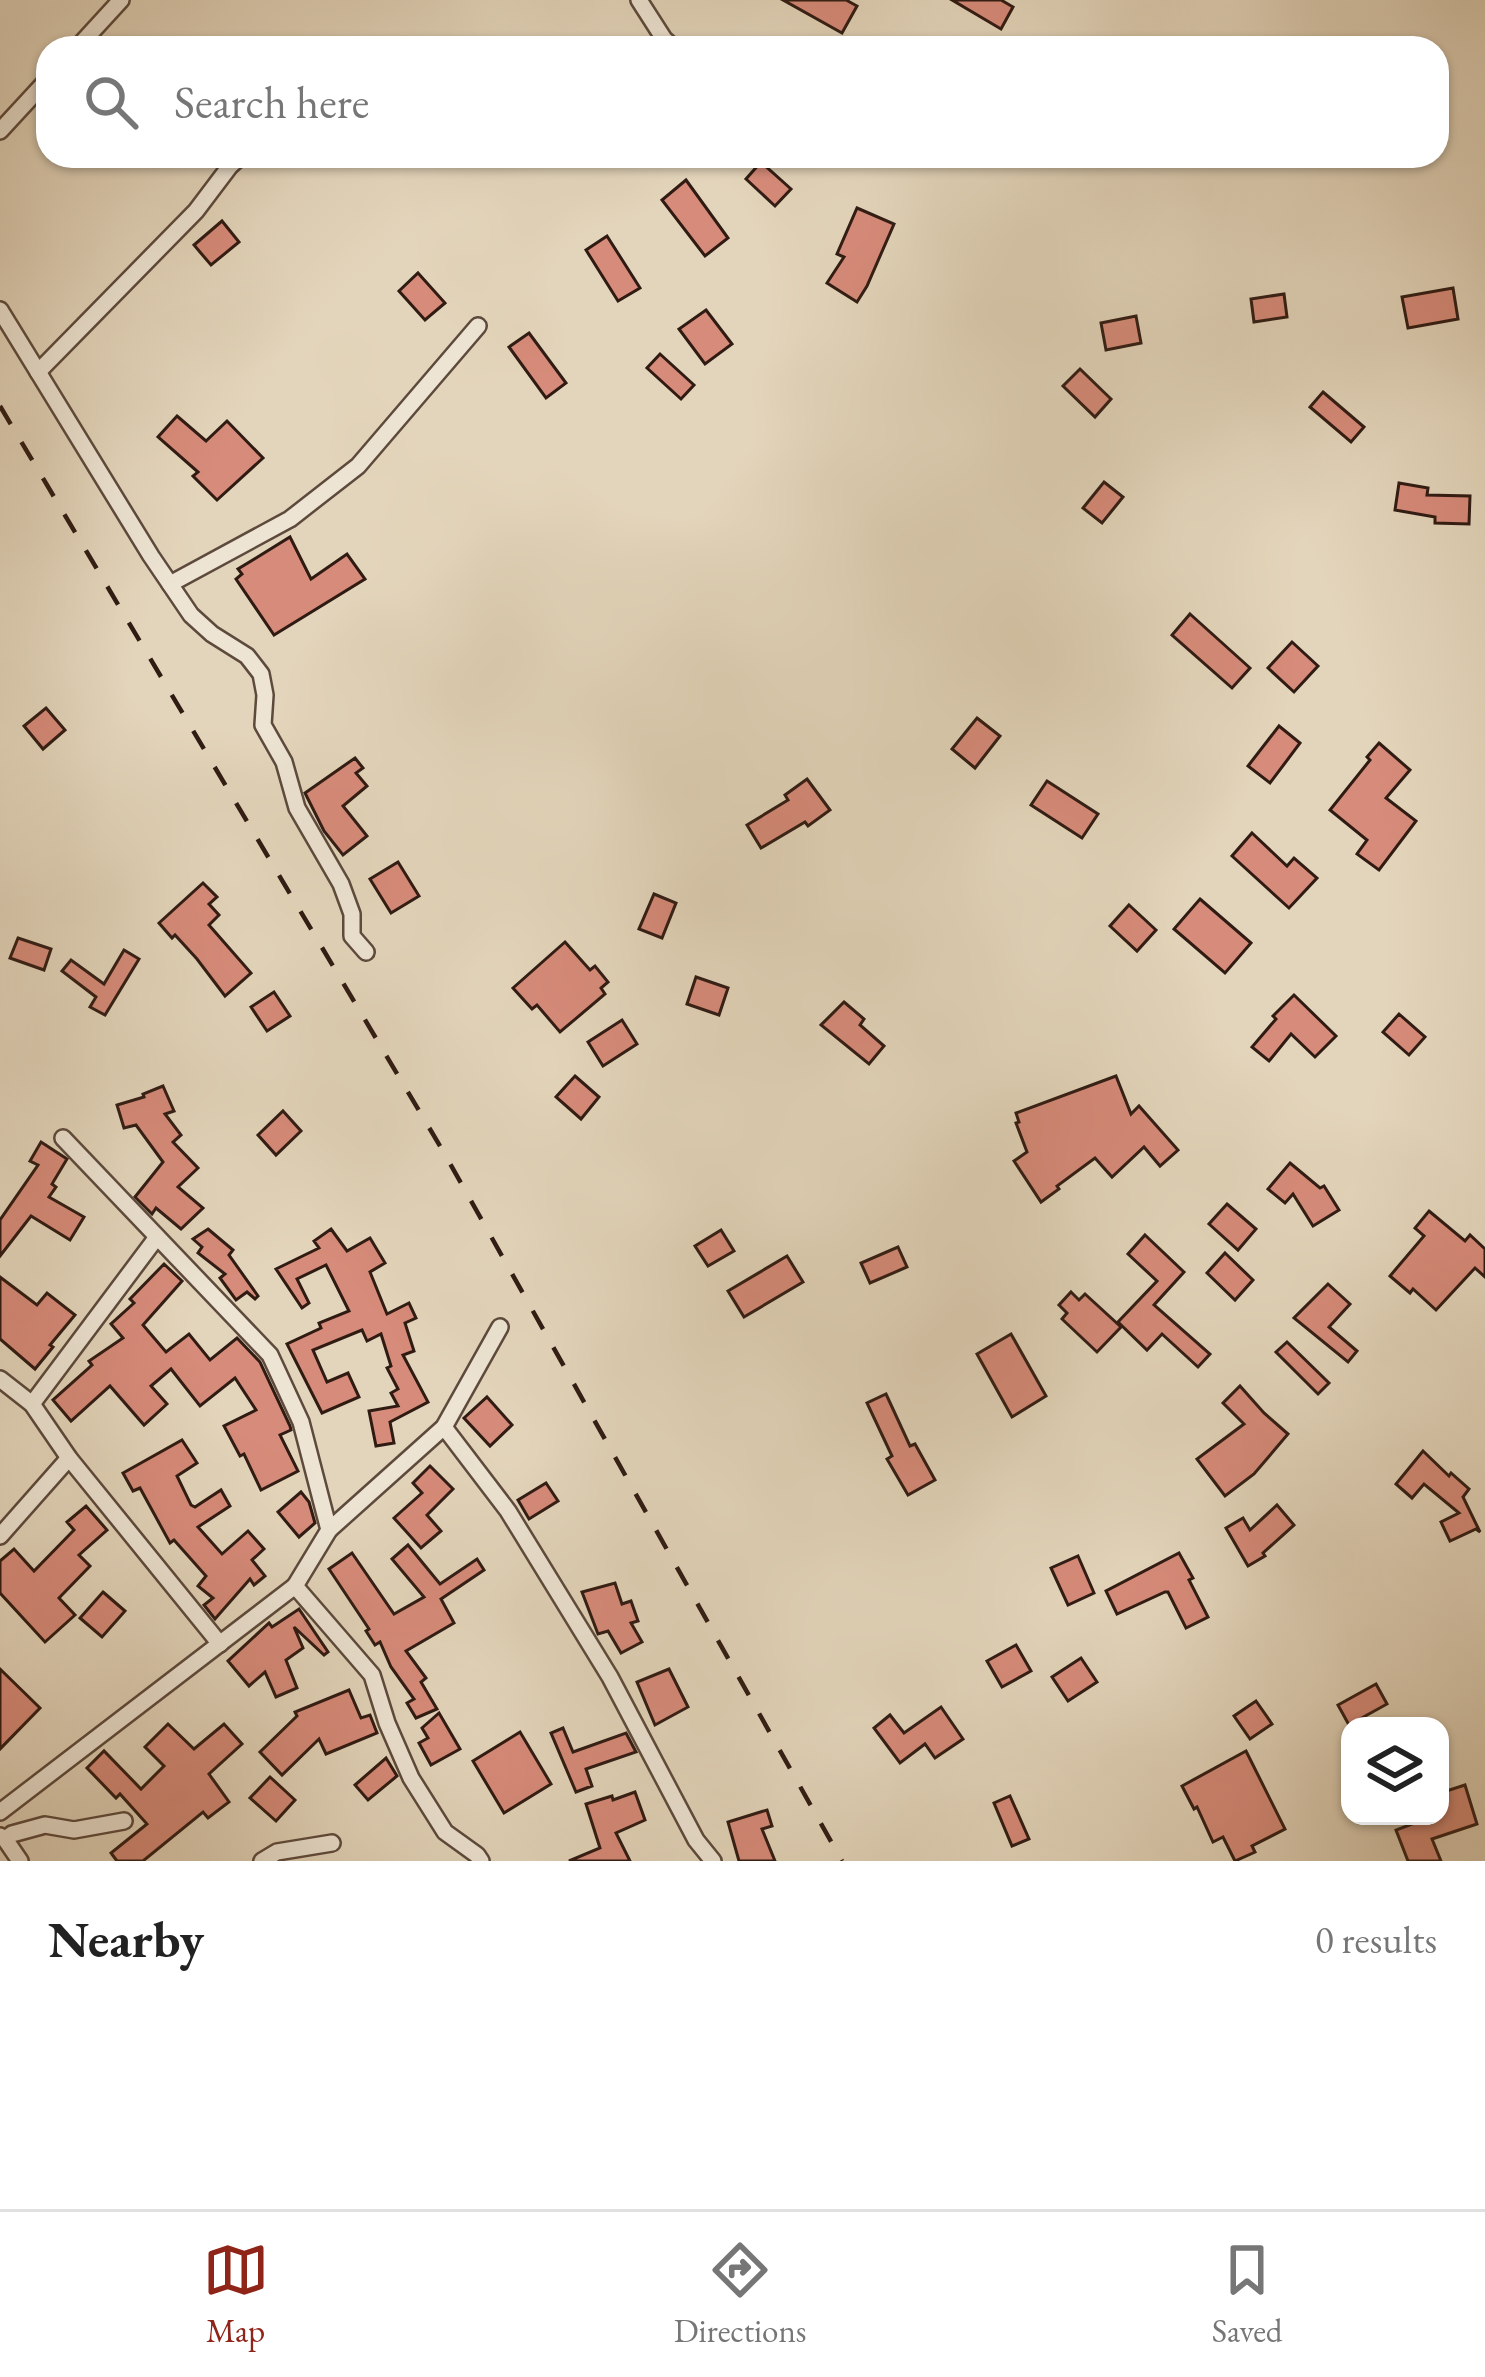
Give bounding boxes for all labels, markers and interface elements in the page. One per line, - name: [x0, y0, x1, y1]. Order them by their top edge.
- search box: [36, 36, 1449, 168]
- icon: search: [78, 69, 144, 135]
- text: Search here: [174, 73, 369, 131]
- map controls: [1341, 1717, 1449, 1825]
- button: layers: [1341, 1717, 1449, 1825]
- text: Nearby: [48, 1906, 204, 1972]
- text: 0 results: [1315, 1914, 1437, 1965]
- tab: Map: [203, 2237, 269, 2352]
- tab: Directions: [674, 2237, 807, 2352]
- tab: Saved: [1212, 2237, 1282, 2352]

